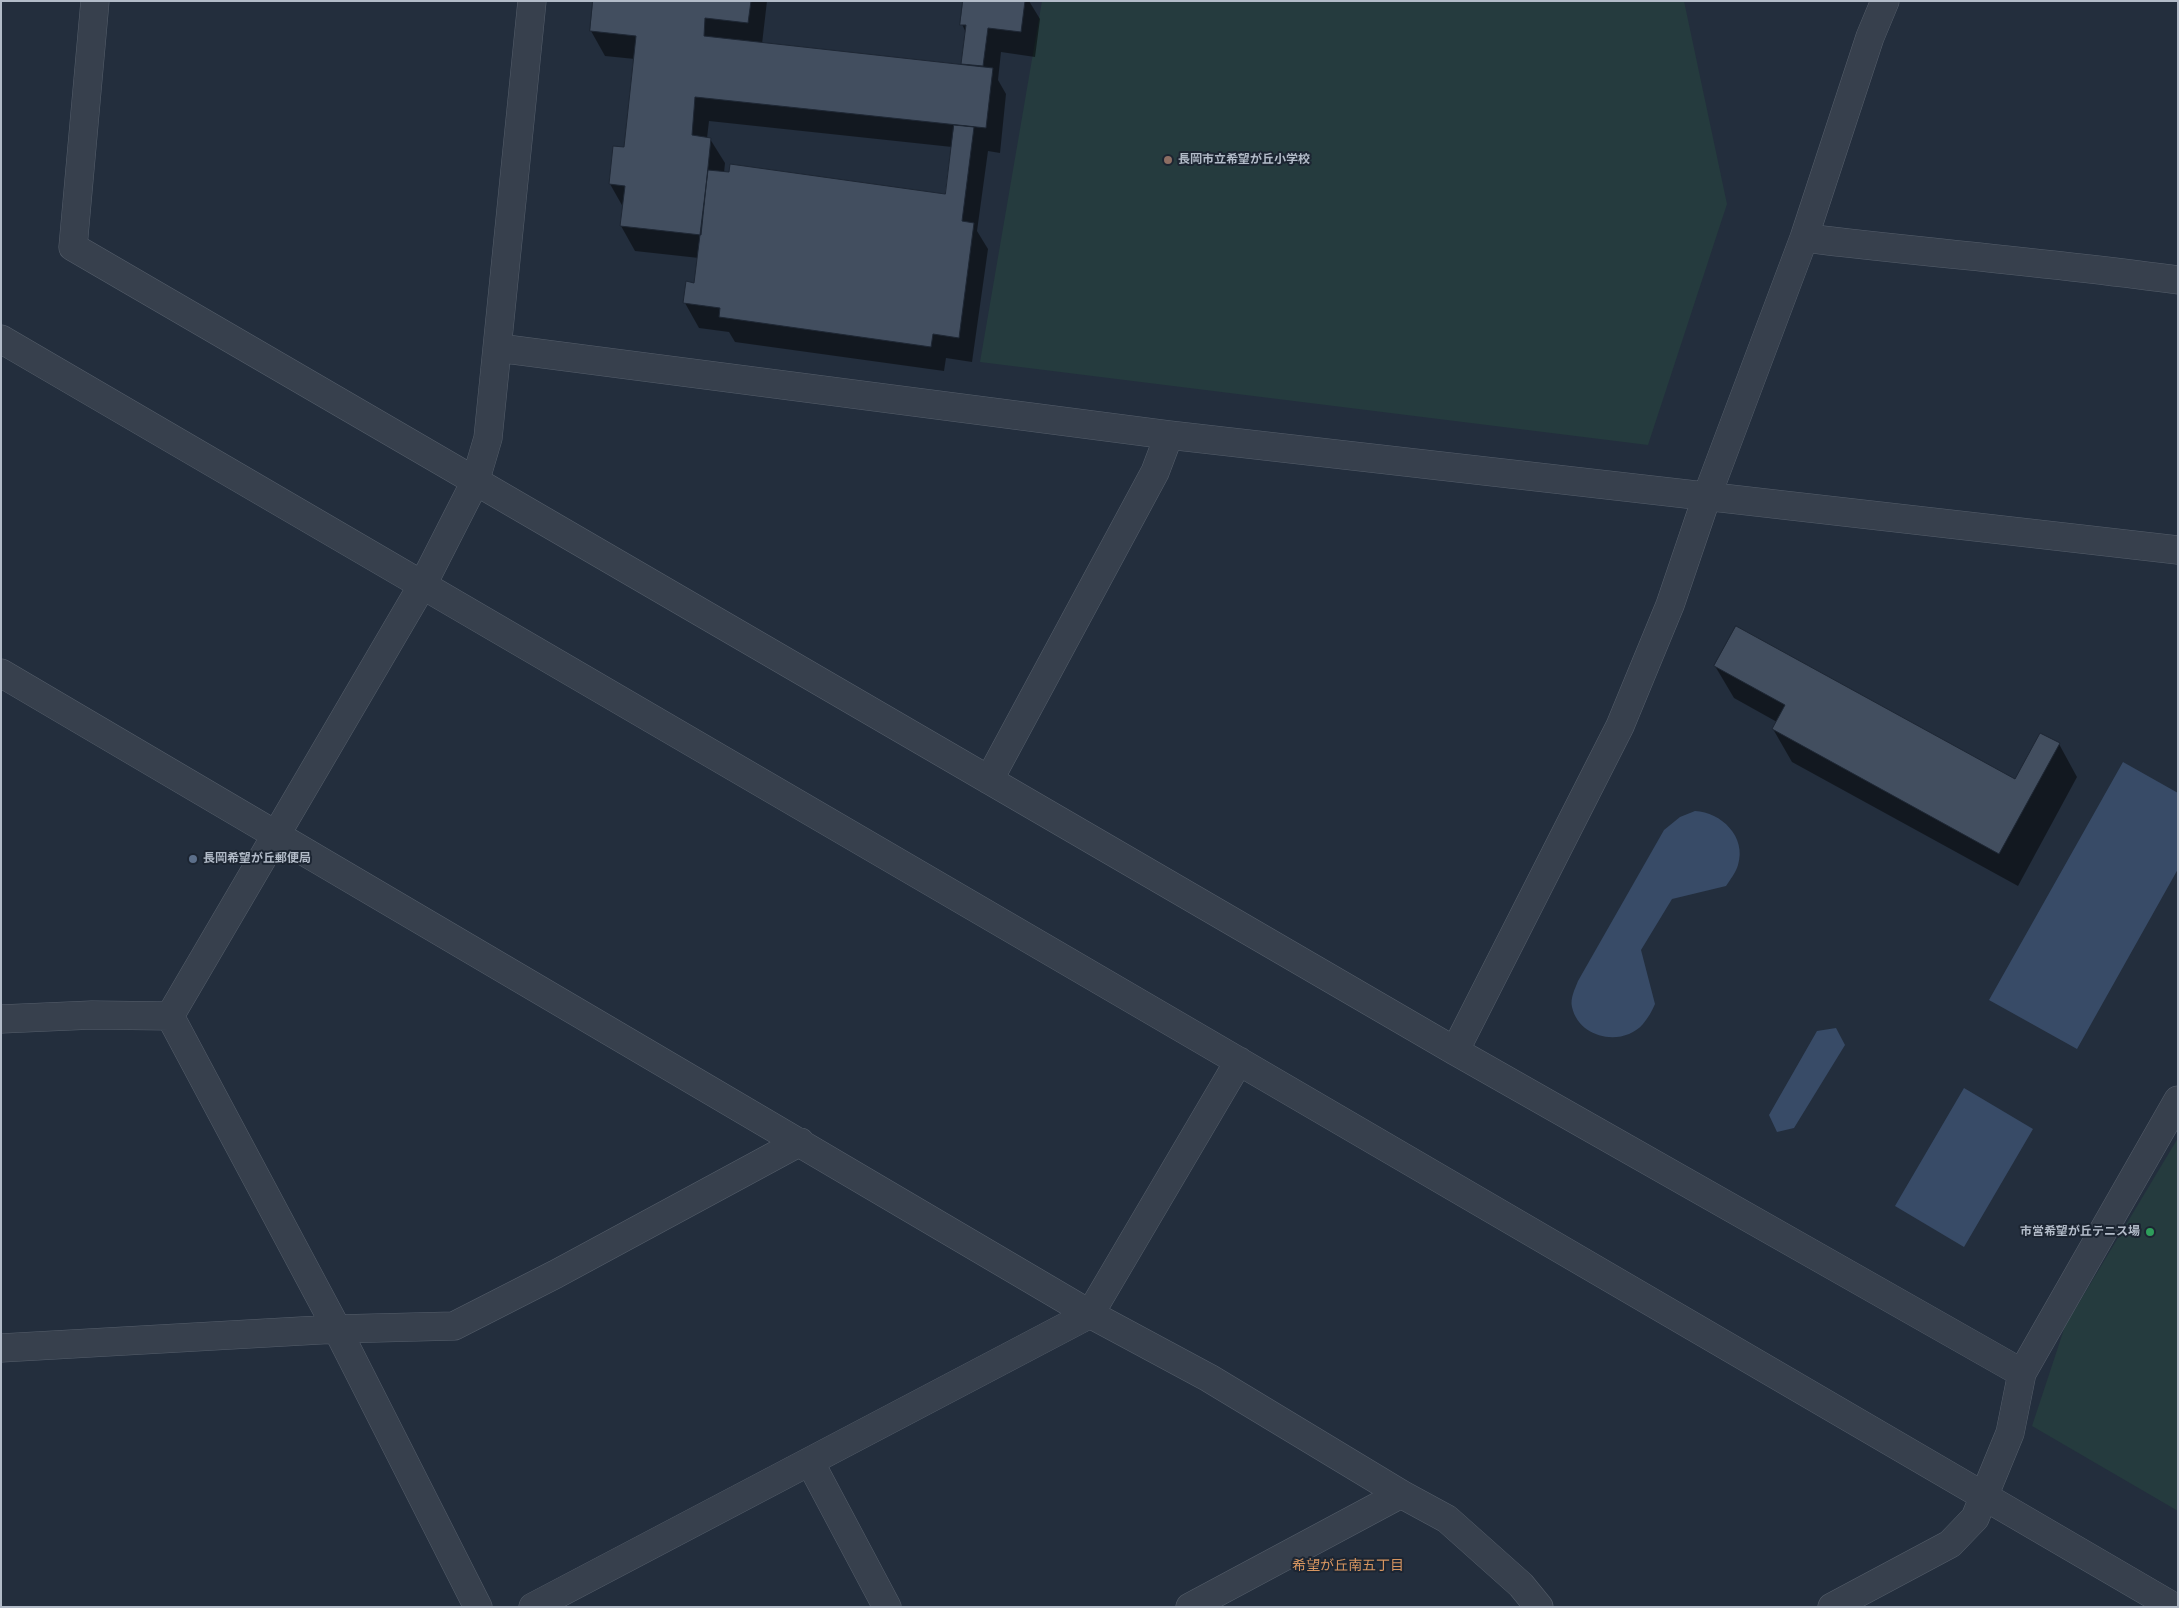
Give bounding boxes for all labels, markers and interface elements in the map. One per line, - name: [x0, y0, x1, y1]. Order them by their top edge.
- place label: 長岡市立希望が丘小学校: [1178, 153, 1310, 167]
- marker: 長岡市立希望が丘小学校: [1162, 154, 1174, 166]
- place label: 長岡希望が丘郵便局: [203, 852, 311, 866]
- marker: 長岡希望が丘郵便局: [187, 853, 199, 865]
- place label: 市営希望が丘テニス場: [2020, 1225, 2140, 1239]
- marker: 市営希望が丘テニス場: [2144, 1226, 2156, 1238]
- district label: 希望が丘南五丁目: [1292, 1559, 1404, 1575]

